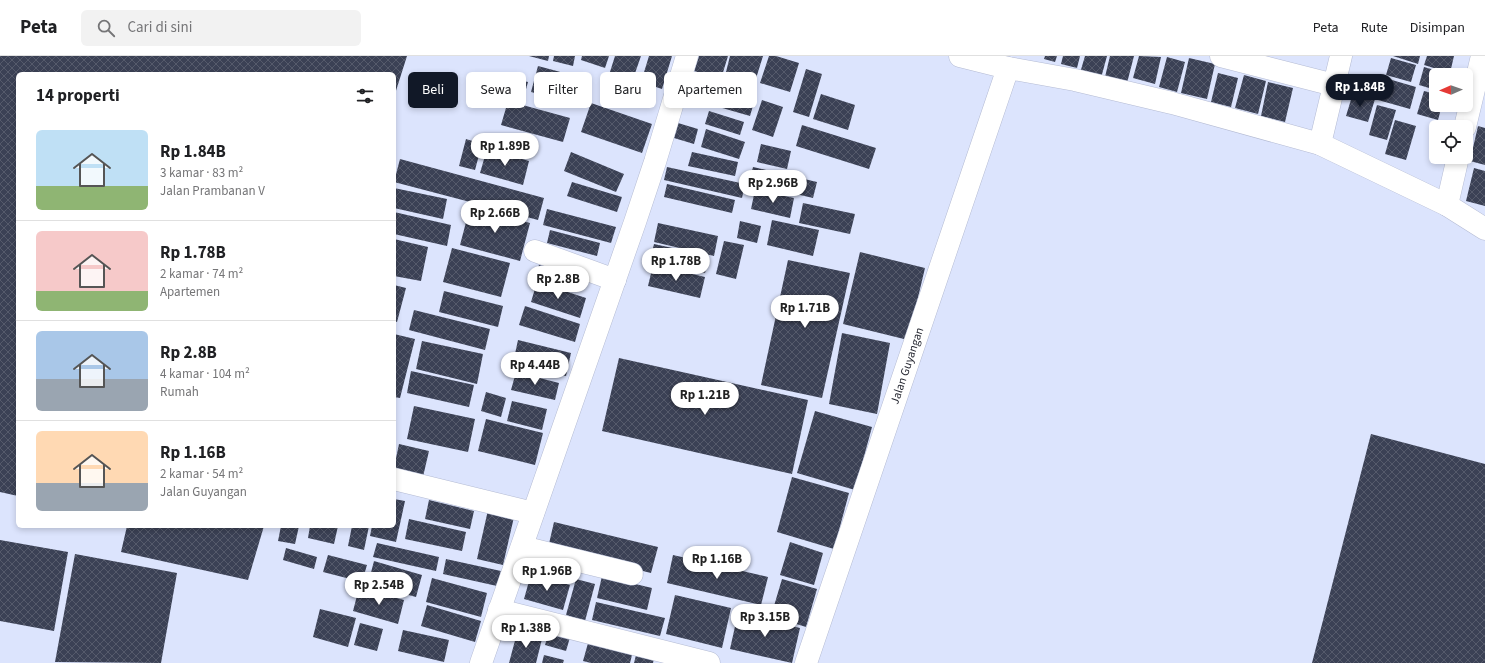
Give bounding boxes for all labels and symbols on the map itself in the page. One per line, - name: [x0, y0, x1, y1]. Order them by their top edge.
- north arrow: [1429, 68, 1473, 112]
- pin: Rp 1.84B: [1319, 74, 1401, 108]
- pin: Rp 1.89B: [464, 133, 546, 167]
- pin: Rp 2.96B: [732, 170, 814, 204]
- pin: Rp 2.66B: [454, 200, 536, 234]
- pin: Rp 1.78B: [635, 248, 717, 282]
- pin: Rp 2.8B: [521, 266, 595, 300]
- pin: Rp 1.71B: [764, 295, 846, 329]
- street label: Jalan Guyangan: [886, 325, 928, 407]
- pin: Rp 4.44B: [494, 352, 576, 386]
- pin: Rp 1.21B: [664, 382, 746, 416]
- pin: Rp 1.16B: [676, 546, 758, 580]
- pin: Rp 1.96B: [506, 558, 588, 592]
- pin: Rp 2.54B: [338, 572, 420, 606]
- pin: Rp 3.15B: [724, 604, 806, 638]
- pin: Rp 1.38B: [485, 615, 567, 649]

